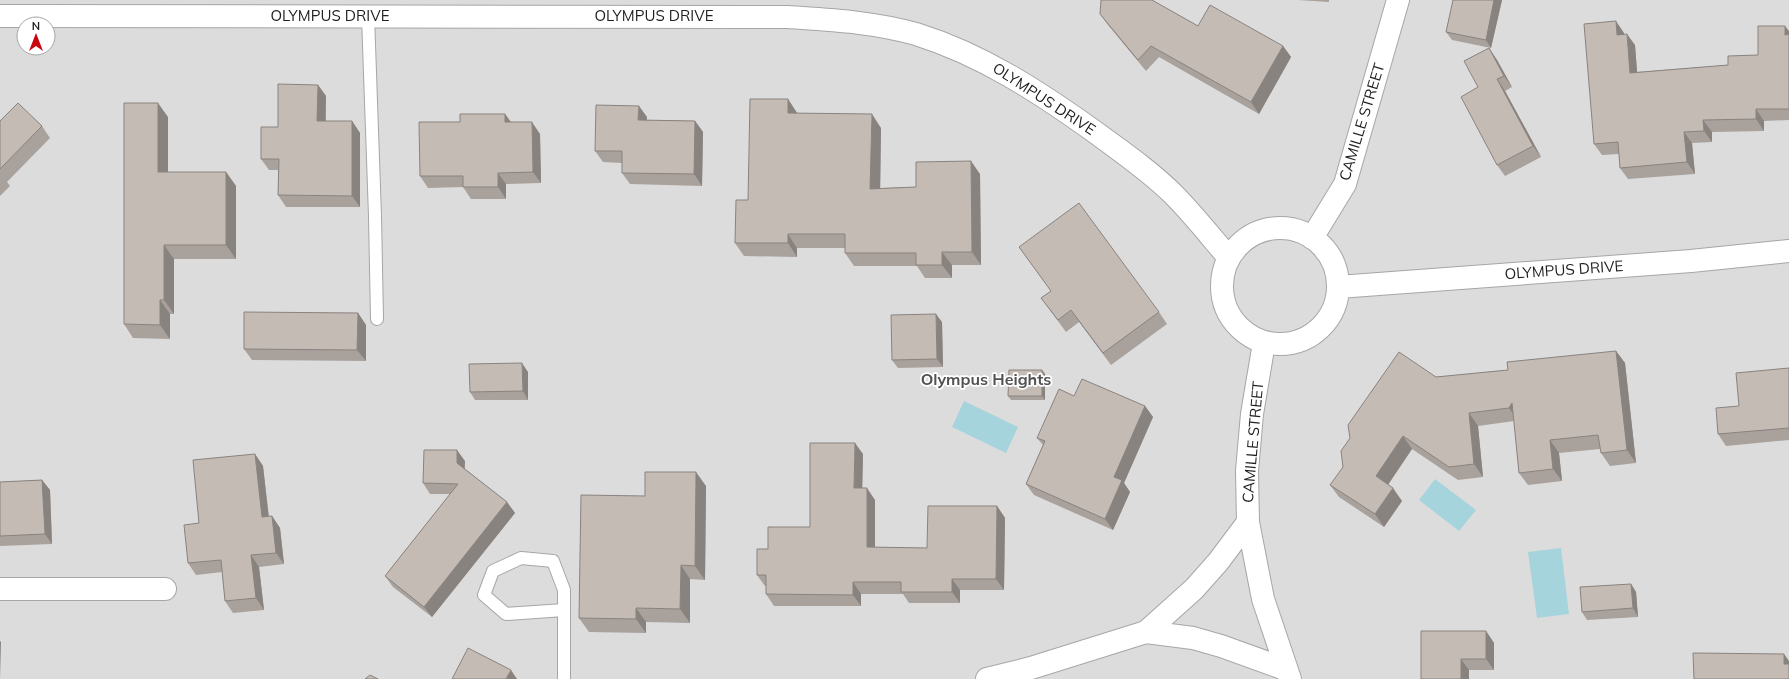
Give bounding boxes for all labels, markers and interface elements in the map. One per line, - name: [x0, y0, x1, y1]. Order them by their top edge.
- street label: OLYMPUS DRIVE: [271, 6, 390, 25]
- street label: OLYMPUS DRIVE: [595, 6, 714, 25]
- north arrow: [16, 16, 56, 56]
- text: N: [32, 19, 40, 33]
- street label: OLYMPUS DRIVE: [989, 58, 1099, 139]
- street label: CAMILLE STREET: [1335, 61, 1388, 183]
- street label: OLYMPUS DRIVE: [1504, 256, 1624, 283]
- district label: Olympus Heights: [921, 369, 1051, 389]
- street label: CAMILLE STREET: [1238, 380, 1267, 504]

